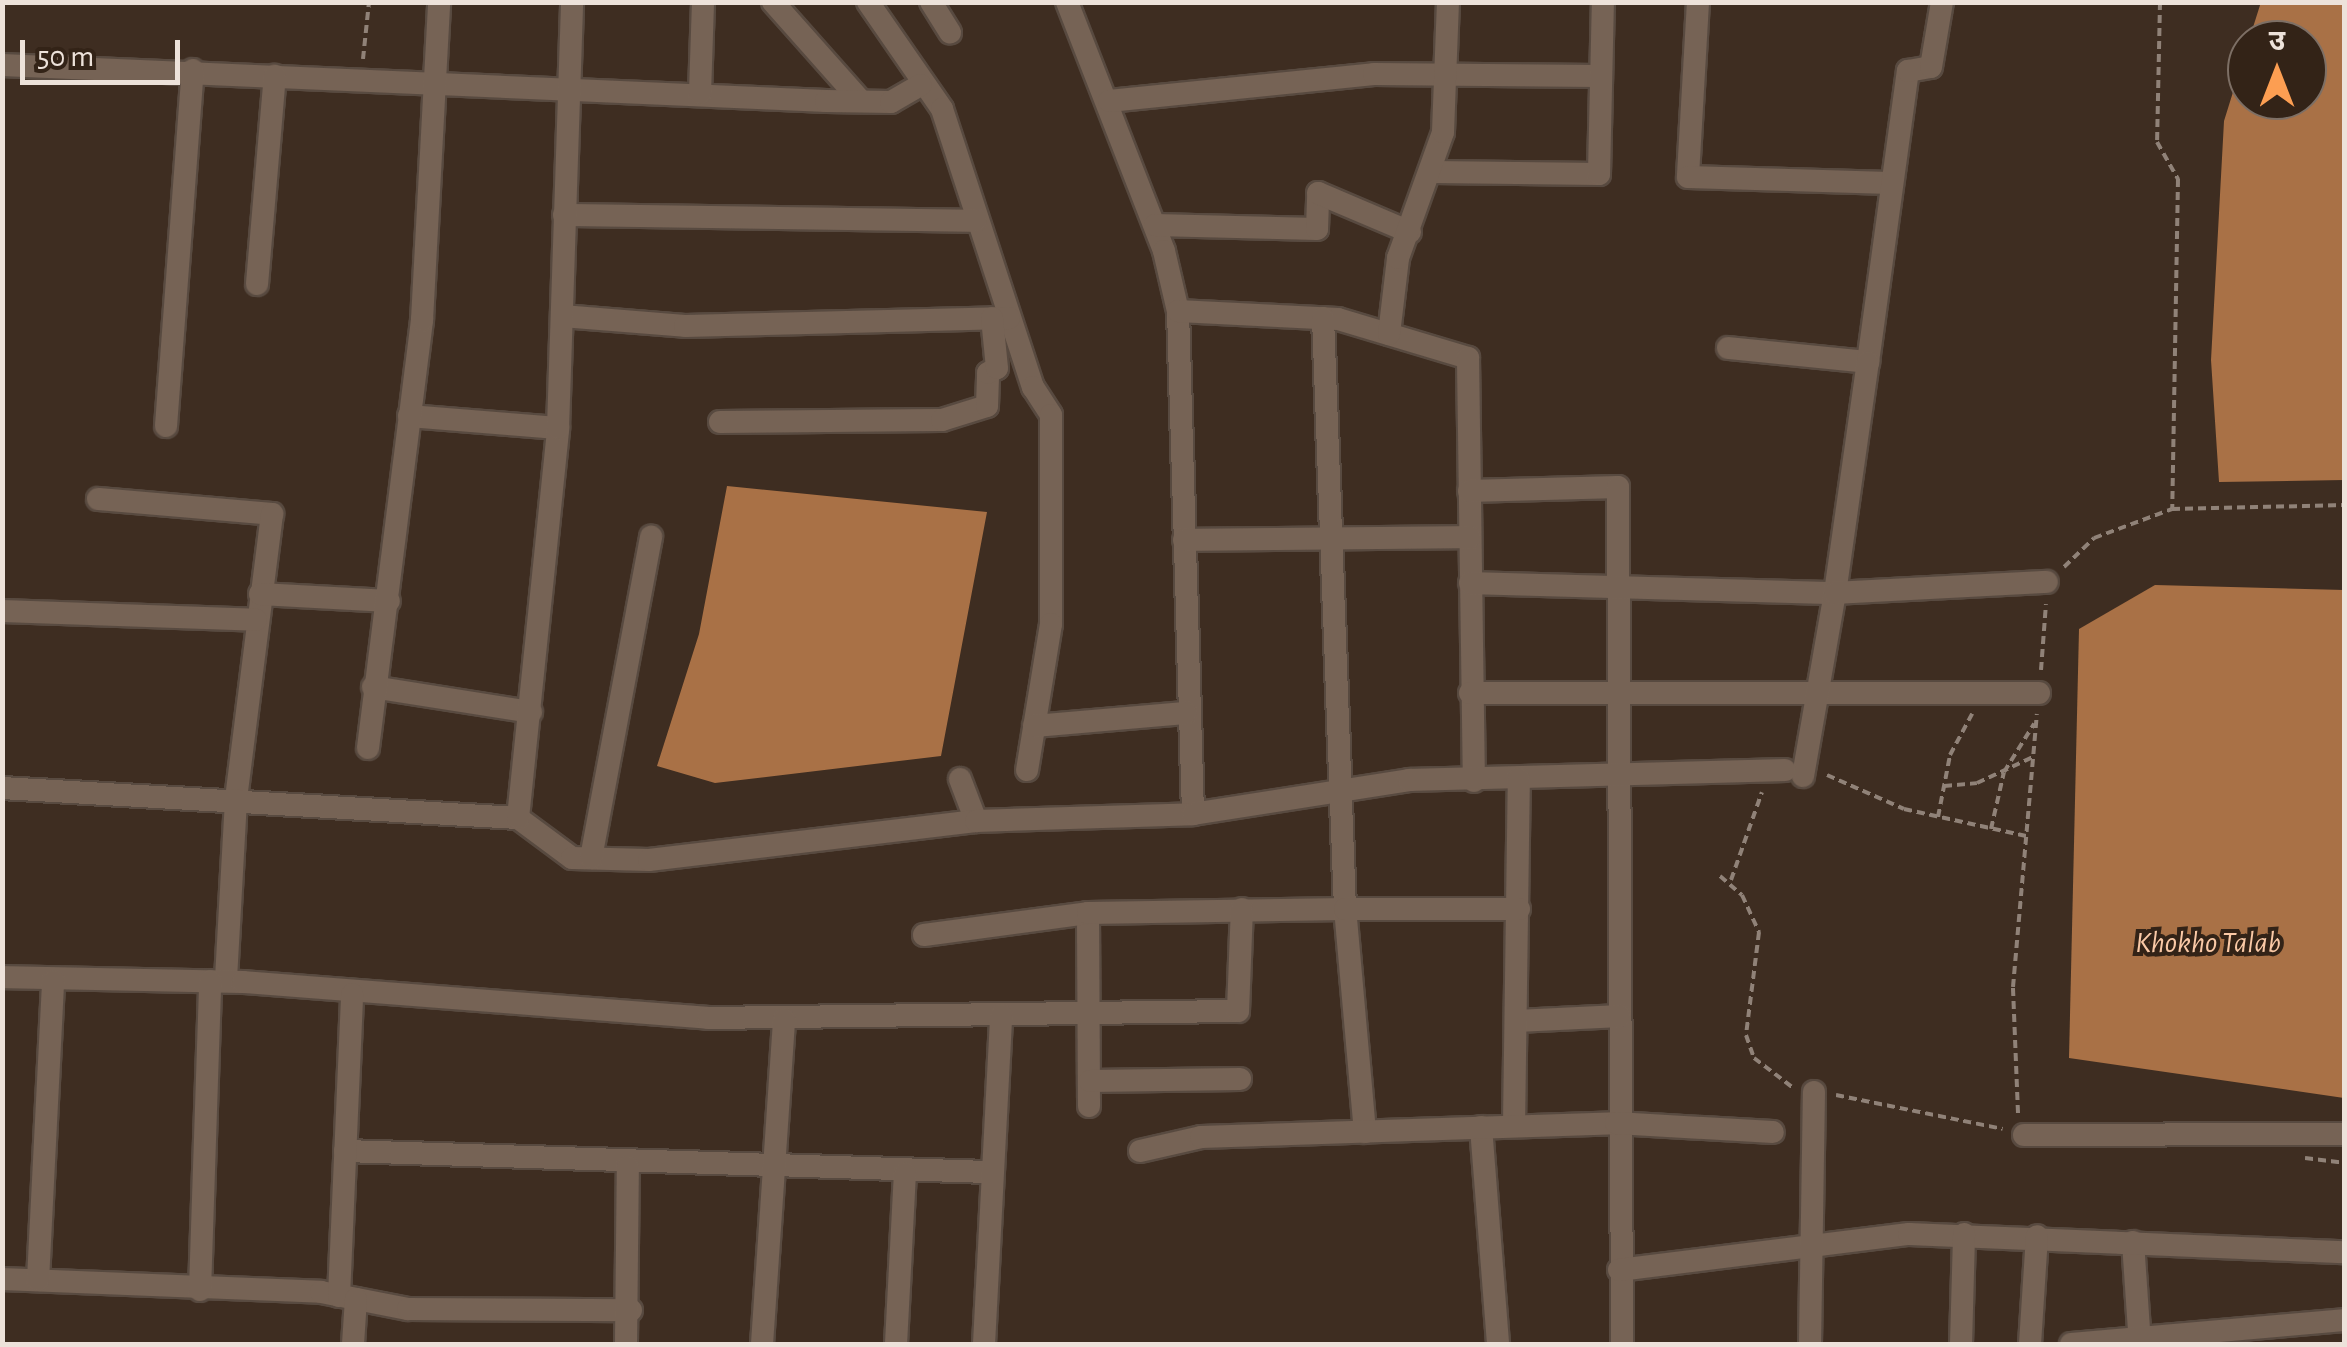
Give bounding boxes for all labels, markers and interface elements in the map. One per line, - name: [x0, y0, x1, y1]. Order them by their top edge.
- scale bar: [25, 20, 185, 82]
- north arrow: [2227, 20, 2327, 120]
- text: उ: [2269, 28, 2285, 56]
- text: 50 m: [37, 42, 94, 72]
- water label: Khokho Talab: [2135, 925, 2281, 961]

